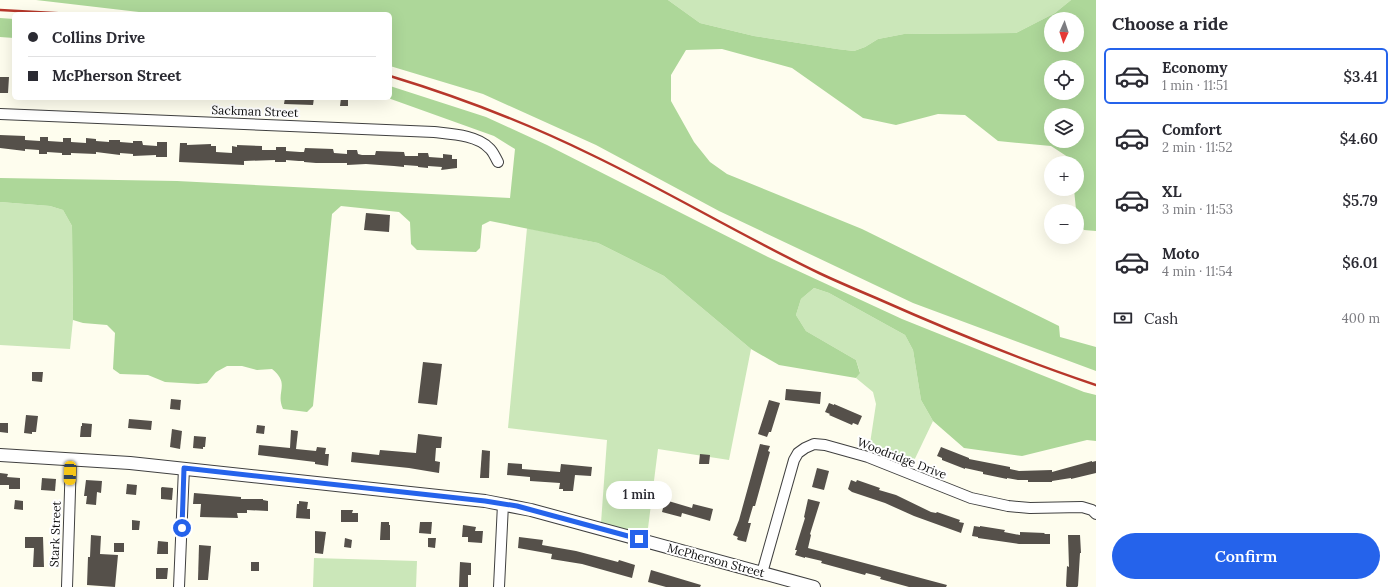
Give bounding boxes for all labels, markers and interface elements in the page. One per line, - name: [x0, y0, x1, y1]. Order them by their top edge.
- north arrow: [1044, 12, 1084, 52]
- map controls: [1044, 12, 1084, 244]
- text: Choose a ride: [1112, 12, 1228, 35]
- text: Collins Drive: [52, 28, 145, 47]
- icon: car: [1114, 58, 1150, 94]
- text: Economy: [1162, 58, 1227, 77]
- button: locate: [1044, 60, 1084, 100]
- text: McPherson Street: [52, 66, 181, 85]
- text: $3.41: [1343, 67, 1378, 86]
- text: 1 min · 11:51: [1162, 77, 1228, 94]
- street label: Sackman Street: [211, 102, 299, 120]
- button: layers: [1044, 108, 1084, 148]
- icon: car: [1114, 120, 1150, 156]
- text: Comfort: [1162, 120, 1222, 139]
- text: $4.60: [1340, 129, 1378, 148]
- text: 2 min · 11:52: [1162, 139, 1232, 156]
- button: +: [1044, 156, 1084, 196]
- icon: car: [1114, 182, 1150, 218]
- text: XL: [1162, 182, 1182, 201]
- text: $5.79: [1343, 191, 1378, 210]
- text: 3 min · 11:53: [1162, 201, 1233, 218]
- button: −: [1044, 204, 1084, 244]
- icon: car: [1114, 244, 1150, 280]
- text: Moto: [1162, 244, 1199, 263]
- text: $6.01: [1342, 253, 1378, 272]
- text: 4 min · 11:54: [1162, 263, 1233, 280]
- icon: cash: [1112, 307, 1134, 329]
- text: Cash: [1144, 309, 1178, 328]
- text: 400 m: [1342, 310, 1380, 327]
- street label: Woodridge Drive: [855, 434, 949, 482]
- car: [64, 461, 76, 485]
- callout: 1 min: [606, 481, 672, 509]
- text: 1 min: [623, 486, 655, 503]
- street label: Stark Street: [46, 500, 64, 567]
- route start: [173, 519, 191, 537]
- route end: [630, 530, 648, 548]
- button: Confirm: [1112, 533, 1380, 579]
- street label: McPherson Street: [666, 540, 767, 580]

